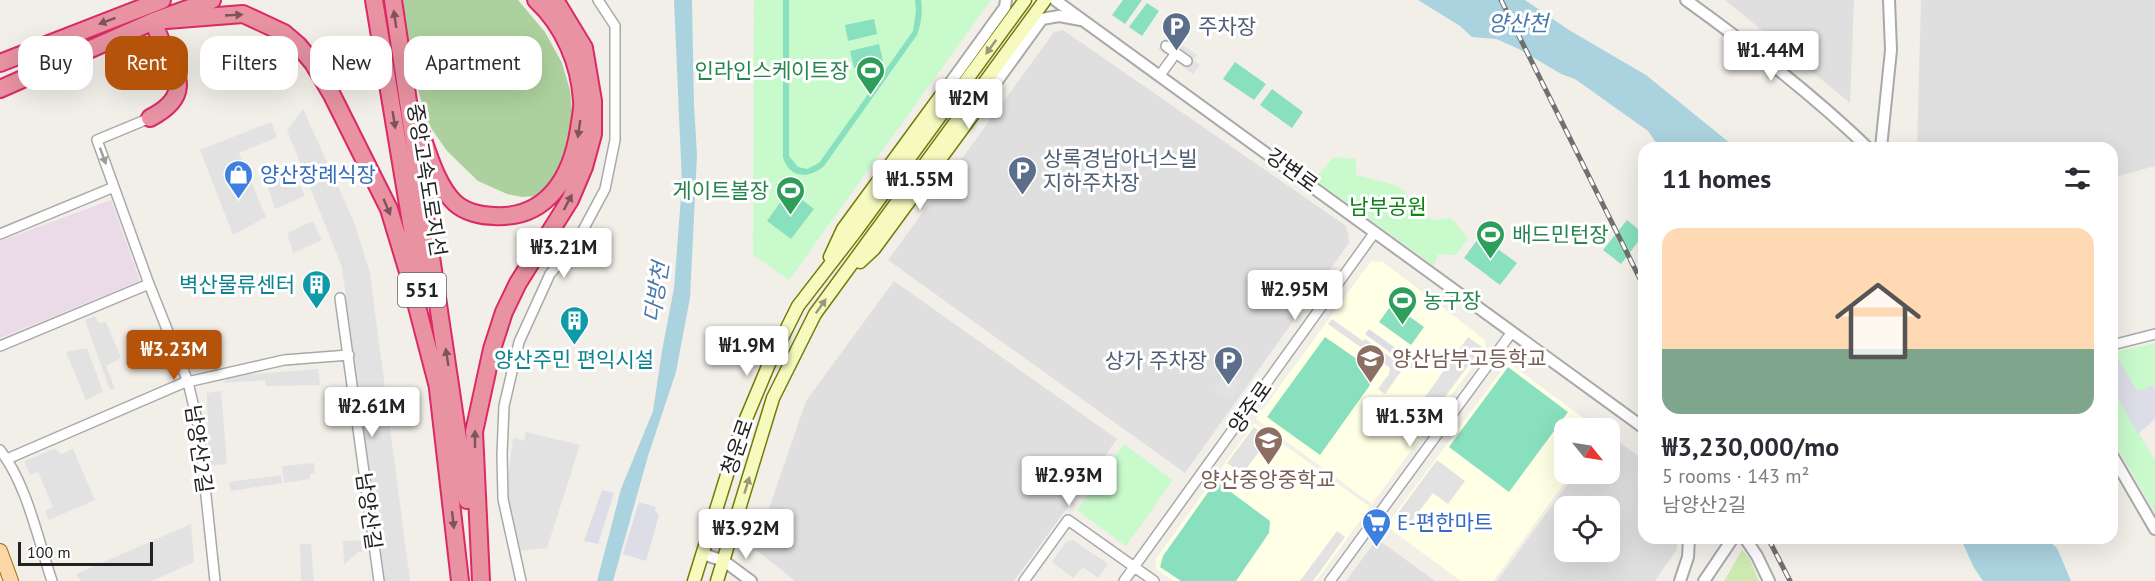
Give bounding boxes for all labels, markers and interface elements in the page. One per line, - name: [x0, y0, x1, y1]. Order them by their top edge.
- one-way arrow: [391, 9, 400, 28]
- water label: 양산천: [1488, 9, 1551, 37]
- one-way arrow: [224, 10, 243, 19]
- parking icon: 주차장: [1161, 10, 1193, 52]
- place label: 주차장: [1198, 13, 1256, 40]
- one-way arrow: [98, 16, 116, 26]
- pin: ₩1.44M: [1722, 31, 1820, 82]
- chip: Buy: [18, 36, 93, 90]
- chip: Rent: [105, 36, 188, 90]
- chip: Filters: [200, 36, 298, 90]
- chip: New: [310, 36, 392, 90]
- chip: Apartment: [404, 36, 542, 90]
- text: ₩1.44M: [1738, 37, 1804, 63]
- one-way arrow: [985, 39, 997, 55]
- sports icon: 인라인스케이트장: [854, 54, 886, 96]
- place label: 인라인스케이트장: [694, 57, 849, 84]
- pin: ₩2M: [940, 79, 998, 130]
- text: ₩2M: [949, 85, 989, 111]
- street label: 중앙고속도로지선: [402, 102, 452, 258]
- one-way arrow: [390, 110, 399, 129]
- one-way arrow: [574, 120, 583, 139]
- street label: 강변로: [1261, 142, 1323, 198]
- place label: 상록경남아너스빌 지하주차장: [1043, 145, 1198, 196]
- one-way arrow: [99, 147, 108, 165]
- parking icon: 상록경남아너스빌 지하주차장: [1006, 154, 1038, 196]
- shop icon: 양산장례식장: [223, 158, 255, 200]
- pin: ₩1.55M: [871, 160, 969, 211]
- place label: 양산장례식장: [260, 161, 376, 188]
- text: 11 homes: [1662, 162, 1771, 195]
- icon: filters: [2061, 162, 2094, 195]
- text: ₩1.55M: [887, 166, 953, 192]
- sports icon: 게이트볼장: [774, 174, 806, 216]
- place label: 게이트볼장: [672, 177, 769, 204]
- one-way arrow: [563, 193, 573, 210]
- park label: 남부공원: [1349, 193, 1427, 220]
- one-way arrow: [382, 198, 392, 216]
- sports icon: 배드민턴장: [1475, 218, 1507, 260]
- place label: 배드민턴장: [1512, 221, 1609, 248]
- pin: ₩3.21M: [515, 228, 613, 279]
- text: ₩3.21M: [531, 234, 597, 260]
- water label: 다방천: [637, 257, 675, 324]
- icon: home: [1824, 267, 1932, 375]
- building icon: 벽산물류센터: [300, 268, 332, 310]
- pin: ₩2.95M: [1246, 270, 1344, 321]
- place label: 벽산물류센터: [179, 271, 295, 298]
- road number: 551: [398, 273, 446, 307]
- text: ₩2.95M: [1262, 276, 1328, 302]
- sports icon: 농구장: [1386, 284, 1418, 326]
- place label: 농구장: [1423, 287, 1481, 314]
- one-way arrow: [815, 298, 827, 314]
- building icon: 양산주민 편익시설: [558, 304, 590, 346]
- pin: ₩1.9M: [705, 326, 789, 377]
- pin: ₩3.23M: [125, 330, 223, 381]
- text: ₩1.9M: [719, 332, 775, 358]
- text: ₩3.23M: [141, 336, 207, 362]
- school or university icon: 양산남부고등학교: [1355, 342, 1387, 384]
- parking icon: 상가 주차장: [1212, 344, 1244, 386]
- place label: 양산남부고등학교: [1392, 345, 1547, 372]
- place label: 양산주민 편익시설: [494, 346, 654, 373]
- one-way arrow: [442, 347, 451, 366]
- place label: 상가 주차장: [1105, 347, 1207, 374]
- street label: 양주로: [1222, 376, 1278, 438]
- pin: ₩2.61M: [323, 387, 421, 438]
- text: ₩2.61M: [339, 393, 405, 419]
- pin: ₩1.53M: [1361, 397, 1459, 448]
- street label: 남양산2길: [179, 403, 219, 495]
- text: ₩1.53M: [1377, 403, 1443, 429]
- street label: 청운로: [715, 415, 759, 479]
- north arrow: [1554, 418, 1620, 484]
- map controls: [1554, 418, 1620, 562]
- school or university icon: 양산중앙중학교: [1252, 424, 1284, 466]
- one-way arrow: [470, 429, 480, 448]
- text: ₩3,230,000/mo: [1662, 430, 1839, 463]
- pin: ₩2.93M: [1020, 456, 1118, 507]
- text: ₩2.93M: [1036, 462, 1102, 488]
- text: 5 rooms · 143 m²: [1662, 463, 1809, 489]
- place label: 양산중앙중학교: [1200, 466, 1336, 493]
- street label: 남양산길: [350, 471, 388, 551]
- one-way arrow: [743, 476, 752, 494]
- text: 남양산2길: [1662, 492, 1747, 518]
- button: locate: [1554, 496, 1620, 562]
- supermarket icon: E-편한마트: [1360, 506, 1392, 548]
- pin: ₩3.92M: [697, 509, 795, 560]
- place label: E-편한마트: [1397, 509, 1493, 536]
- one-way arrow: [448, 511, 458, 530]
- text: ₩3.92M: [713, 515, 779, 541]
- scale bar: [18, 539, 153, 566]
- text: 100 m: [27, 542, 70, 562]

